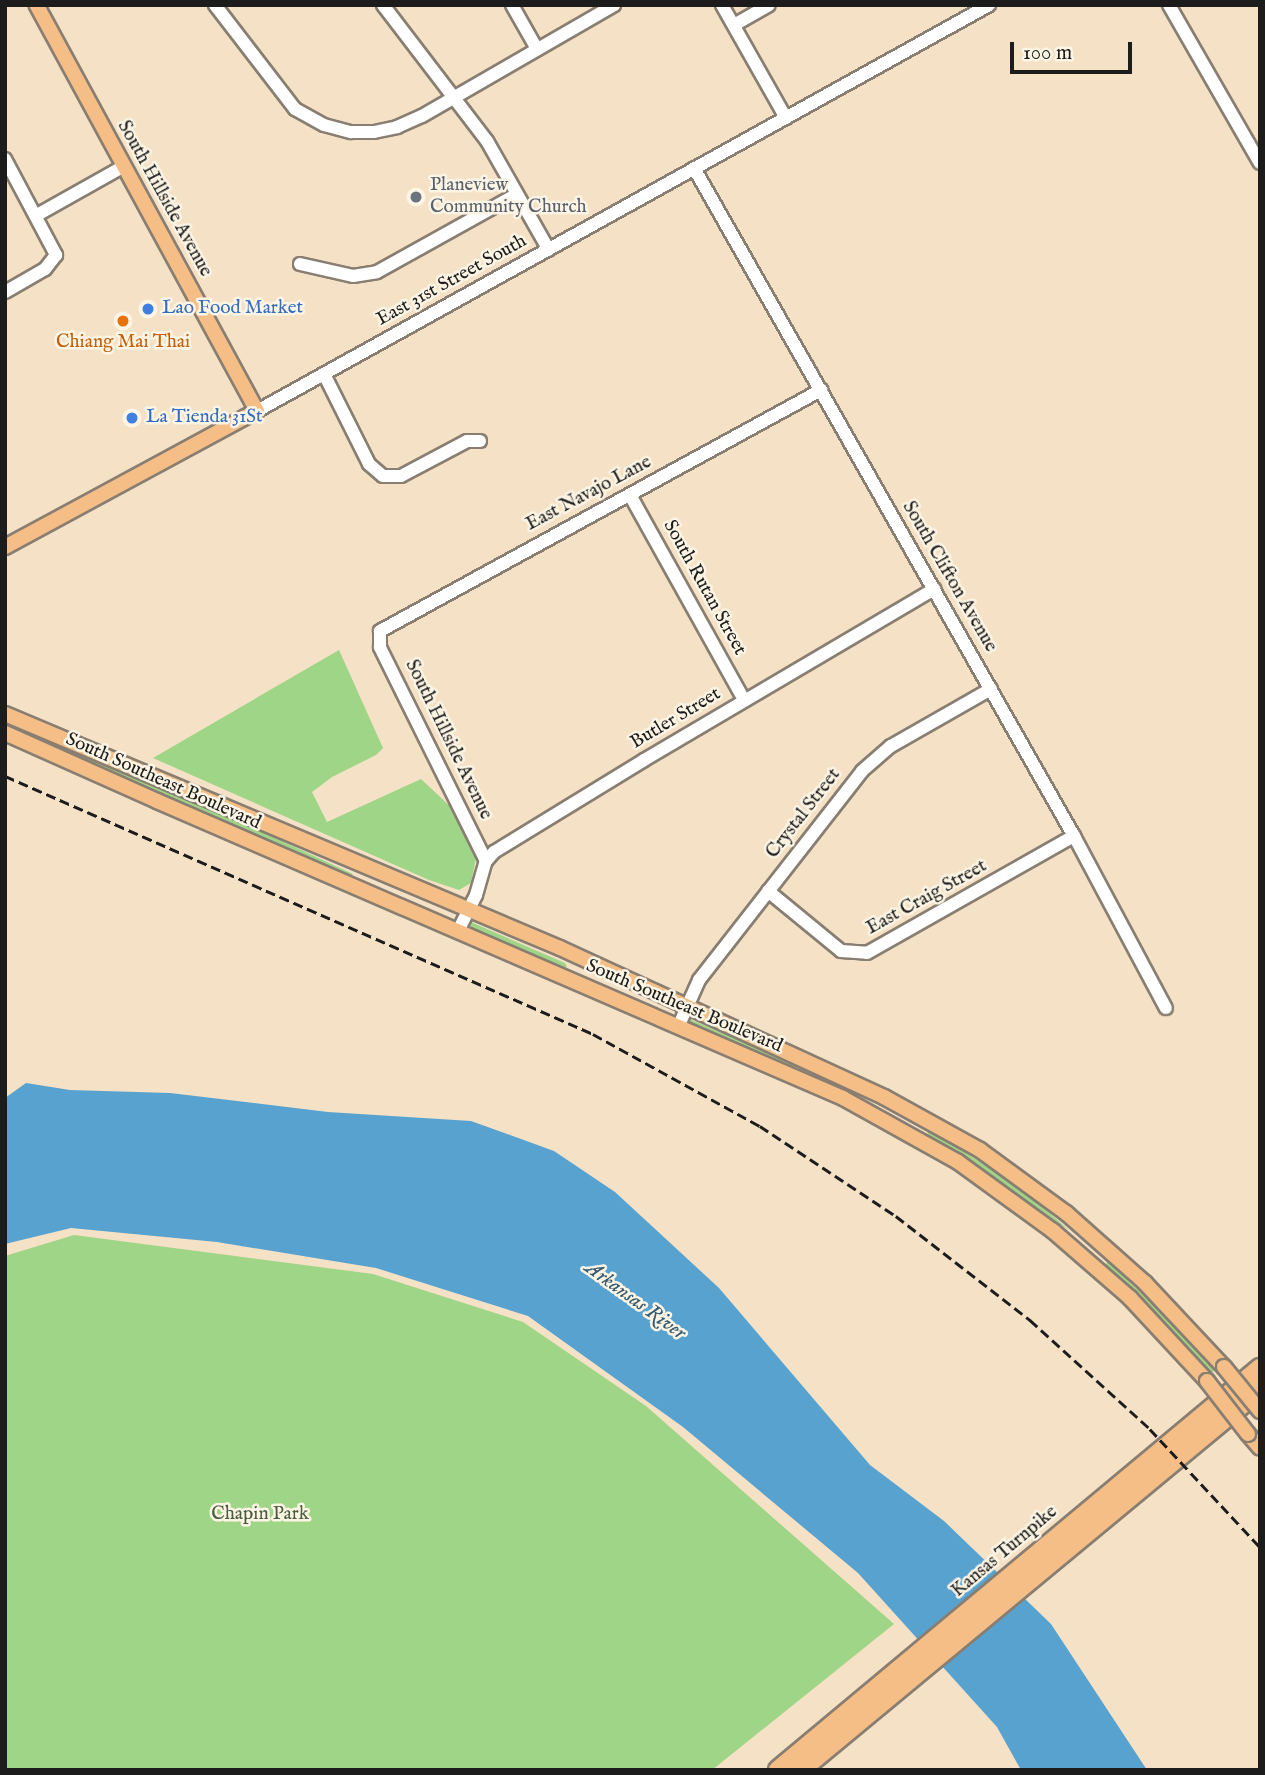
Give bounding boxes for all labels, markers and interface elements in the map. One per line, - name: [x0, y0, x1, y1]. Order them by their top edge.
- scale bar: [1013, 28, 1136, 72]
- text: 100 m: [1023, 40, 1072, 67]
- street label: South Hillside Avenue: [112, 117, 216, 281]
- place label: Planeview Community Church: [430, 175, 587, 219]
- marker: Planeview Community Church: [408, 189, 424, 205]
- street label: East 31st Street South: [373, 230, 531, 332]
- place label: Lao Food Market: [162, 298, 303, 320]
- marker: Lao Food Market: [140, 301, 156, 317]
- marker: Chiang Mai Thai: [115, 313, 131, 329]
- place label: Chiang Mai Thai: [56, 332, 190, 354]
- place label: La Tienda 31St: [146, 407, 262, 429]
- marker: La Tienda 31St: [124, 410, 140, 426]
- street label: East Navajo Lane: [522, 451, 656, 537]
- street label: South Clifton Avenue: [897, 498, 1001, 656]
- street label: South Rutan Street: [657, 516, 751, 660]
- street label: South Hillside Avenue: [399, 656, 497, 824]
- street label: Butler Street: [627, 683, 725, 755]
- street label: South Southeast Boulevard: [62, 729, 264, 835]
- street label: Crystal Street: [762, 765, 846, 863]
- street label: East Craig Street: [863, 856, 991, 940]
- street label: South Southeast Boulevard: [582, 955, 786, 1059]
- water label: Arkansas River: [580, 1256, 690, 1346]
- street label: Kansas Turnpike: [947, 1501, 1063, 1603]
- park label: Chapin Park: [211, 1504, 309, 1526]

